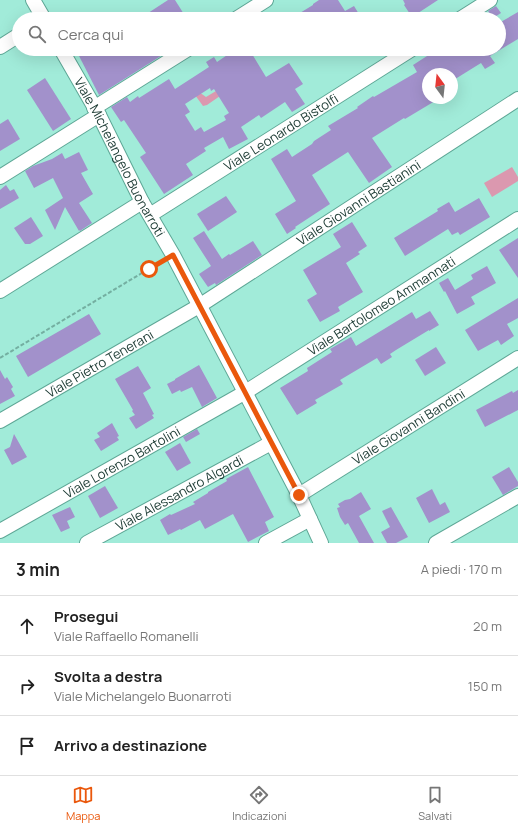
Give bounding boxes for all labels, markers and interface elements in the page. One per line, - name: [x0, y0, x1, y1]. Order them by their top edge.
- search box: [12, 12, 506, 56]
- icon: search: [26, 23, 48, 45]
- text: Cerca qui: [58, 24, 124, 45]
- north arrow: [422, 68, 458, 104]
- street label: Viale Michelangelo Buonarroti: [70, 74, 169, 240]
- street label: Viale Leonardo Bistolfi: [220, 89, 342, 175]
- street label: Viale Giovanni Bastianini: [293, 156, 424, 249]
- street label: Viale Bartolomeo Ammannati: [304, 252, 459, 359]
- route start: [140, 260, 158, 278]
- street label: Viale Pietro Tenerani: [42, 325, 157, 402]
- street label: Viale Giovanni Bandini: [349, 385, 468, 469]
- street label: Viale Lorenzo Bartolini: [60, 422, 183, 502]
- street label: Viale Alessandro Algardi: [112, 451, 246, 535]
- route end: [290, 486, 308, 504]
- text: 3 min: [16, 558, 60, 581]
- text: A piedi · 170 m: [421, 560, 502, 578]
- text: Prosegui: [54, 606, 118, 627]
- icon: ahead: [16, 615, 38, 637]
- text: 20 m: [473, 617, 502, 635]
- text: Viale Raffaello Romanelli: [54, 627, 199, 645]
- text: Svolta a destra: [54, 666, 162, 687]
- icon: right: [16, 675, 38, 697]
- text: 150 m: [468, 677, 502, 695]
- text: Viale Michelangelo Buonarroti: [54, 687, 232, 705]
- icon: arrive: [16, 735, 38, 757]
- text: Arrivo a destinazione: [54, 735, 207, 756]
- tab: Mappa: [66, 784, 100, 823]
- tab: Indicazioni: [232, 784, 287, 823]
- tab: Salvati: [418, 784, 452, 823]

